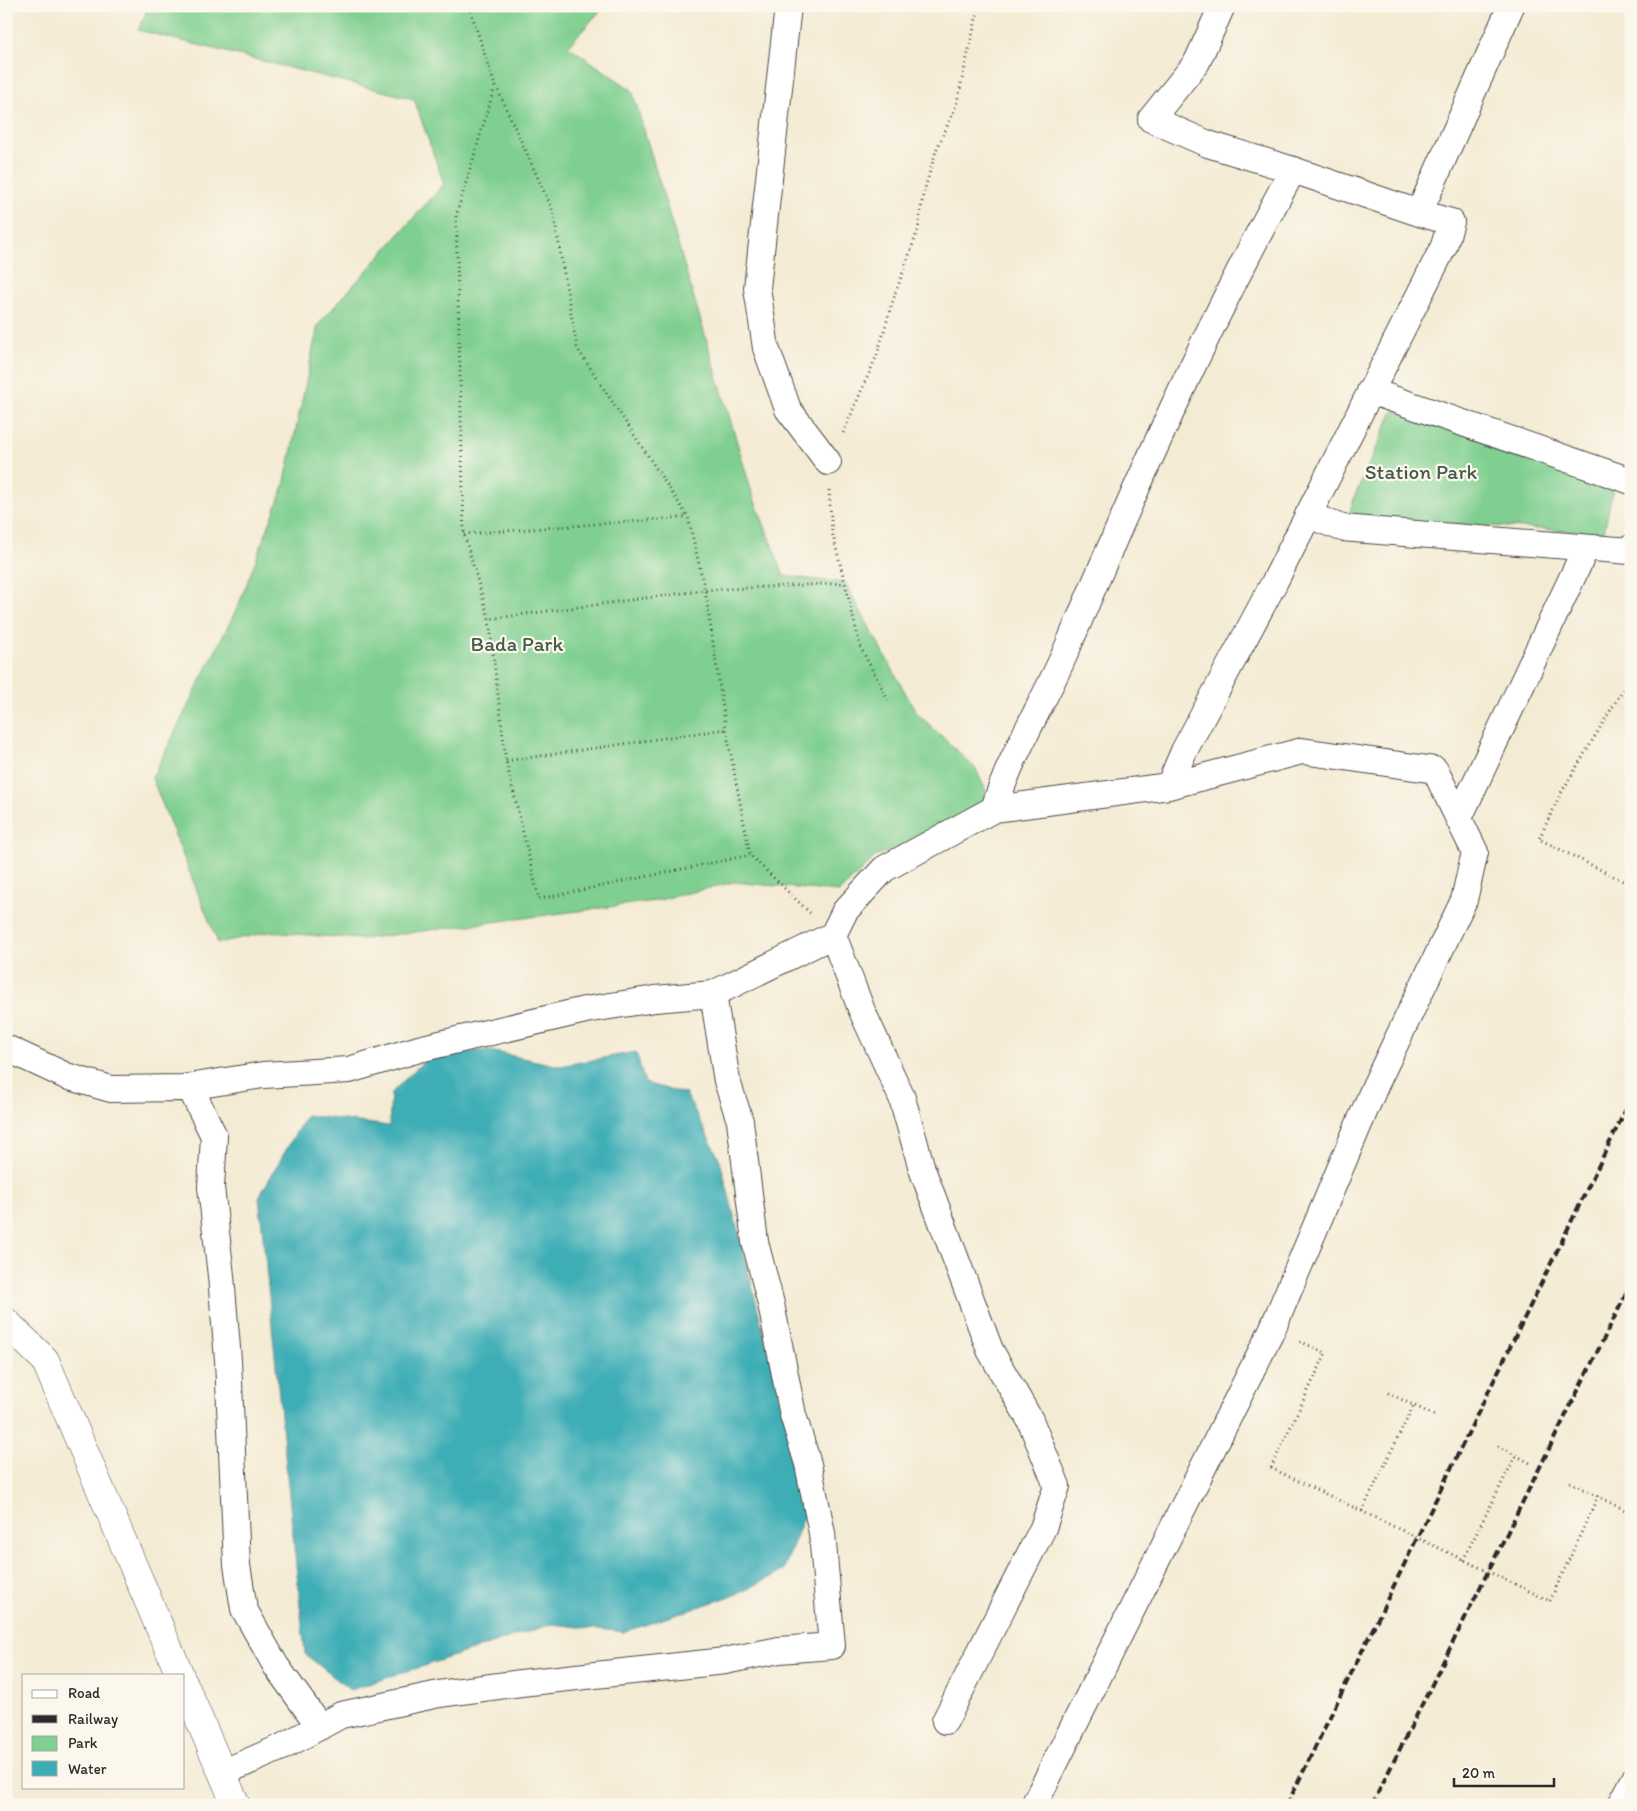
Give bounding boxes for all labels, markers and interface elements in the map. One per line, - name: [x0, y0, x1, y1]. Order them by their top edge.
- park label: Station Park: [1365, 459, 1478, 484]
- park label: Bada Park: [471, 631, 564, 656]
- legend: [22, 1674, 185, 1788]
- text: Road: [68, 1684, 101, 1702]
- text: Railway: [68, 1710, 118, 1728]
- text: Park: [68, 1734, 98, 1752]
- scale bar: [1454, 1756, 1554, 1788]
- text: Water: [68, 1760, 107, 1778]
- text: 20 m: [1462, 1764, 1496, 1782]

